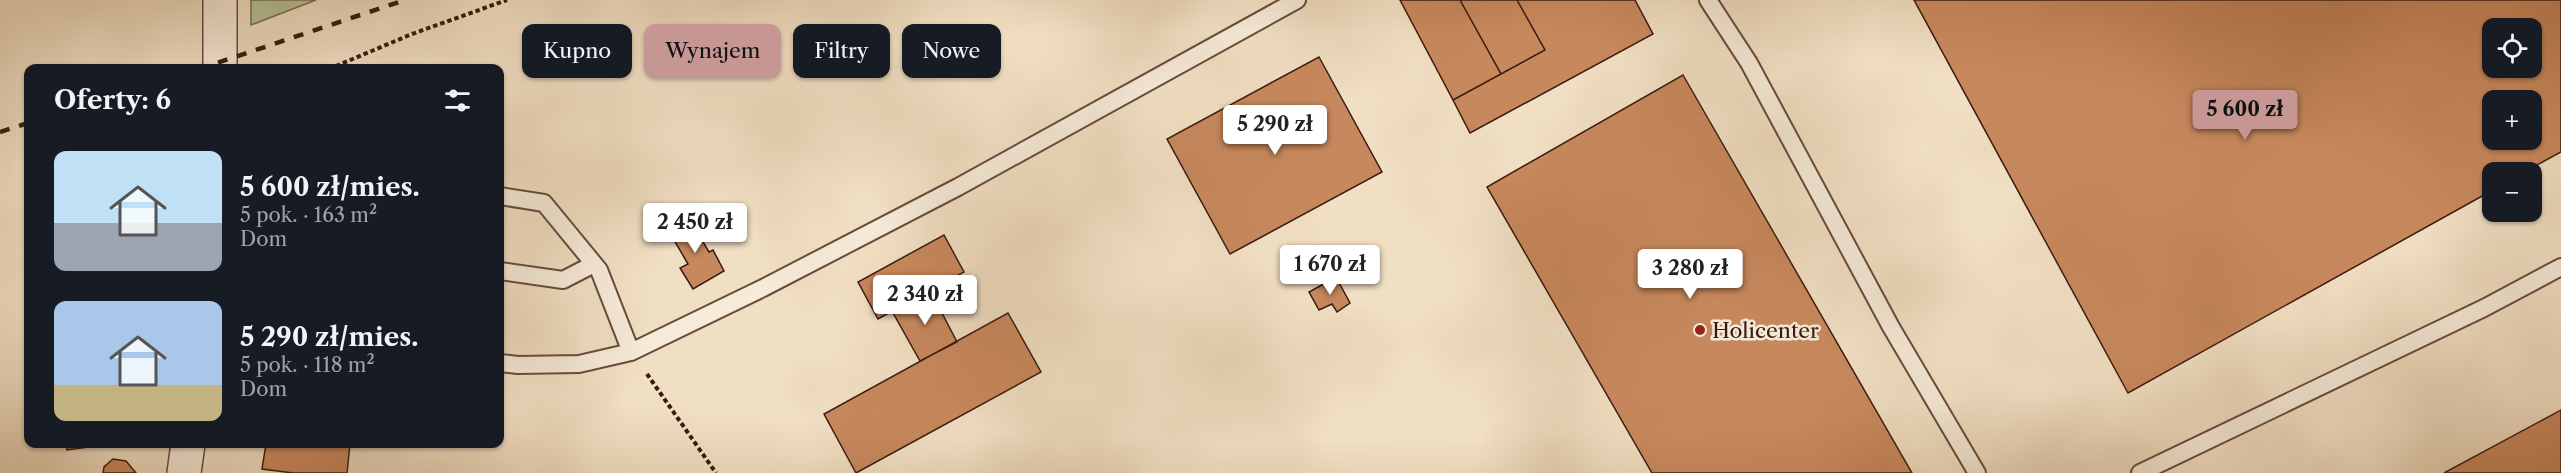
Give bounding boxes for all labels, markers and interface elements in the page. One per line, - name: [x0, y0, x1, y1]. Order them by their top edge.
- map controls: [2482, 18, 2542, 222]
- button: locate: [2482, 18, 2542, 78]
- chip: Kupno: [522, 24, 632, 78]
- chip: Wynajem: [644, 24, 781, 78]
- chip: Filtry: [793, 24, 890, 78]
- chip: Nowe: [902, 24, 1001, 78]
- text: Oferty: 6: [54, 84, 171, 116]
- icon: filters: [441, 84, 474, 117]
- pin: 5 600 zł: [2183, 90, 2307, 141]
- button: +: [2482, 90, 2542, 150]
- text: 5 600 zł: [2207, 97, 2283, 121]
- pin: 5 290 zł: [1213, 105, 1337, 156]
- text: 5 290 zł: [1237, 112, 1313, 136]
- button: −: [2482, 162, 2542, 222]
- text: 5 600 zł/mies.: [240, 171, 420, 203]
- icon: home: [102, 175, 174, 247]
- text: 5 pok. · 163 m²: [240, 203, 377, 227]
- pin: 2 450 zł: [633, 203, 757, 254]
- text: 2 450 zł: [657, 210, 733, 234]
- text: Dom: [240, 227, 287, 251]
- pin: 1 670 zł: [1268, 245, 1392, 296]
- pin: 3 280 zł: [1628, 249, 1752, 300]
- text: 1 670 zł: [1294, 252, 1366, 276]
- text: 3 280 zł: [1652, 256, 1728, 280]
- pin: 2 340 zł: [863, 275, 987, 326]
- text: 2 340 zł: [887, 282, 963, 306]
- place label: Holicenter: [1712, 318, 1819, 343]
- text: 5 290 zł/mies.: [240, 321, 418, 353]
- marker: Holicenter: [1693, 323, 1707, 337]
- icon: home: [102, 325, 174, 397]
- text: 5 pok. · 118 m²: [240, 353, 375, 377]
- text: Dom: [240, 377, 287, 401]

